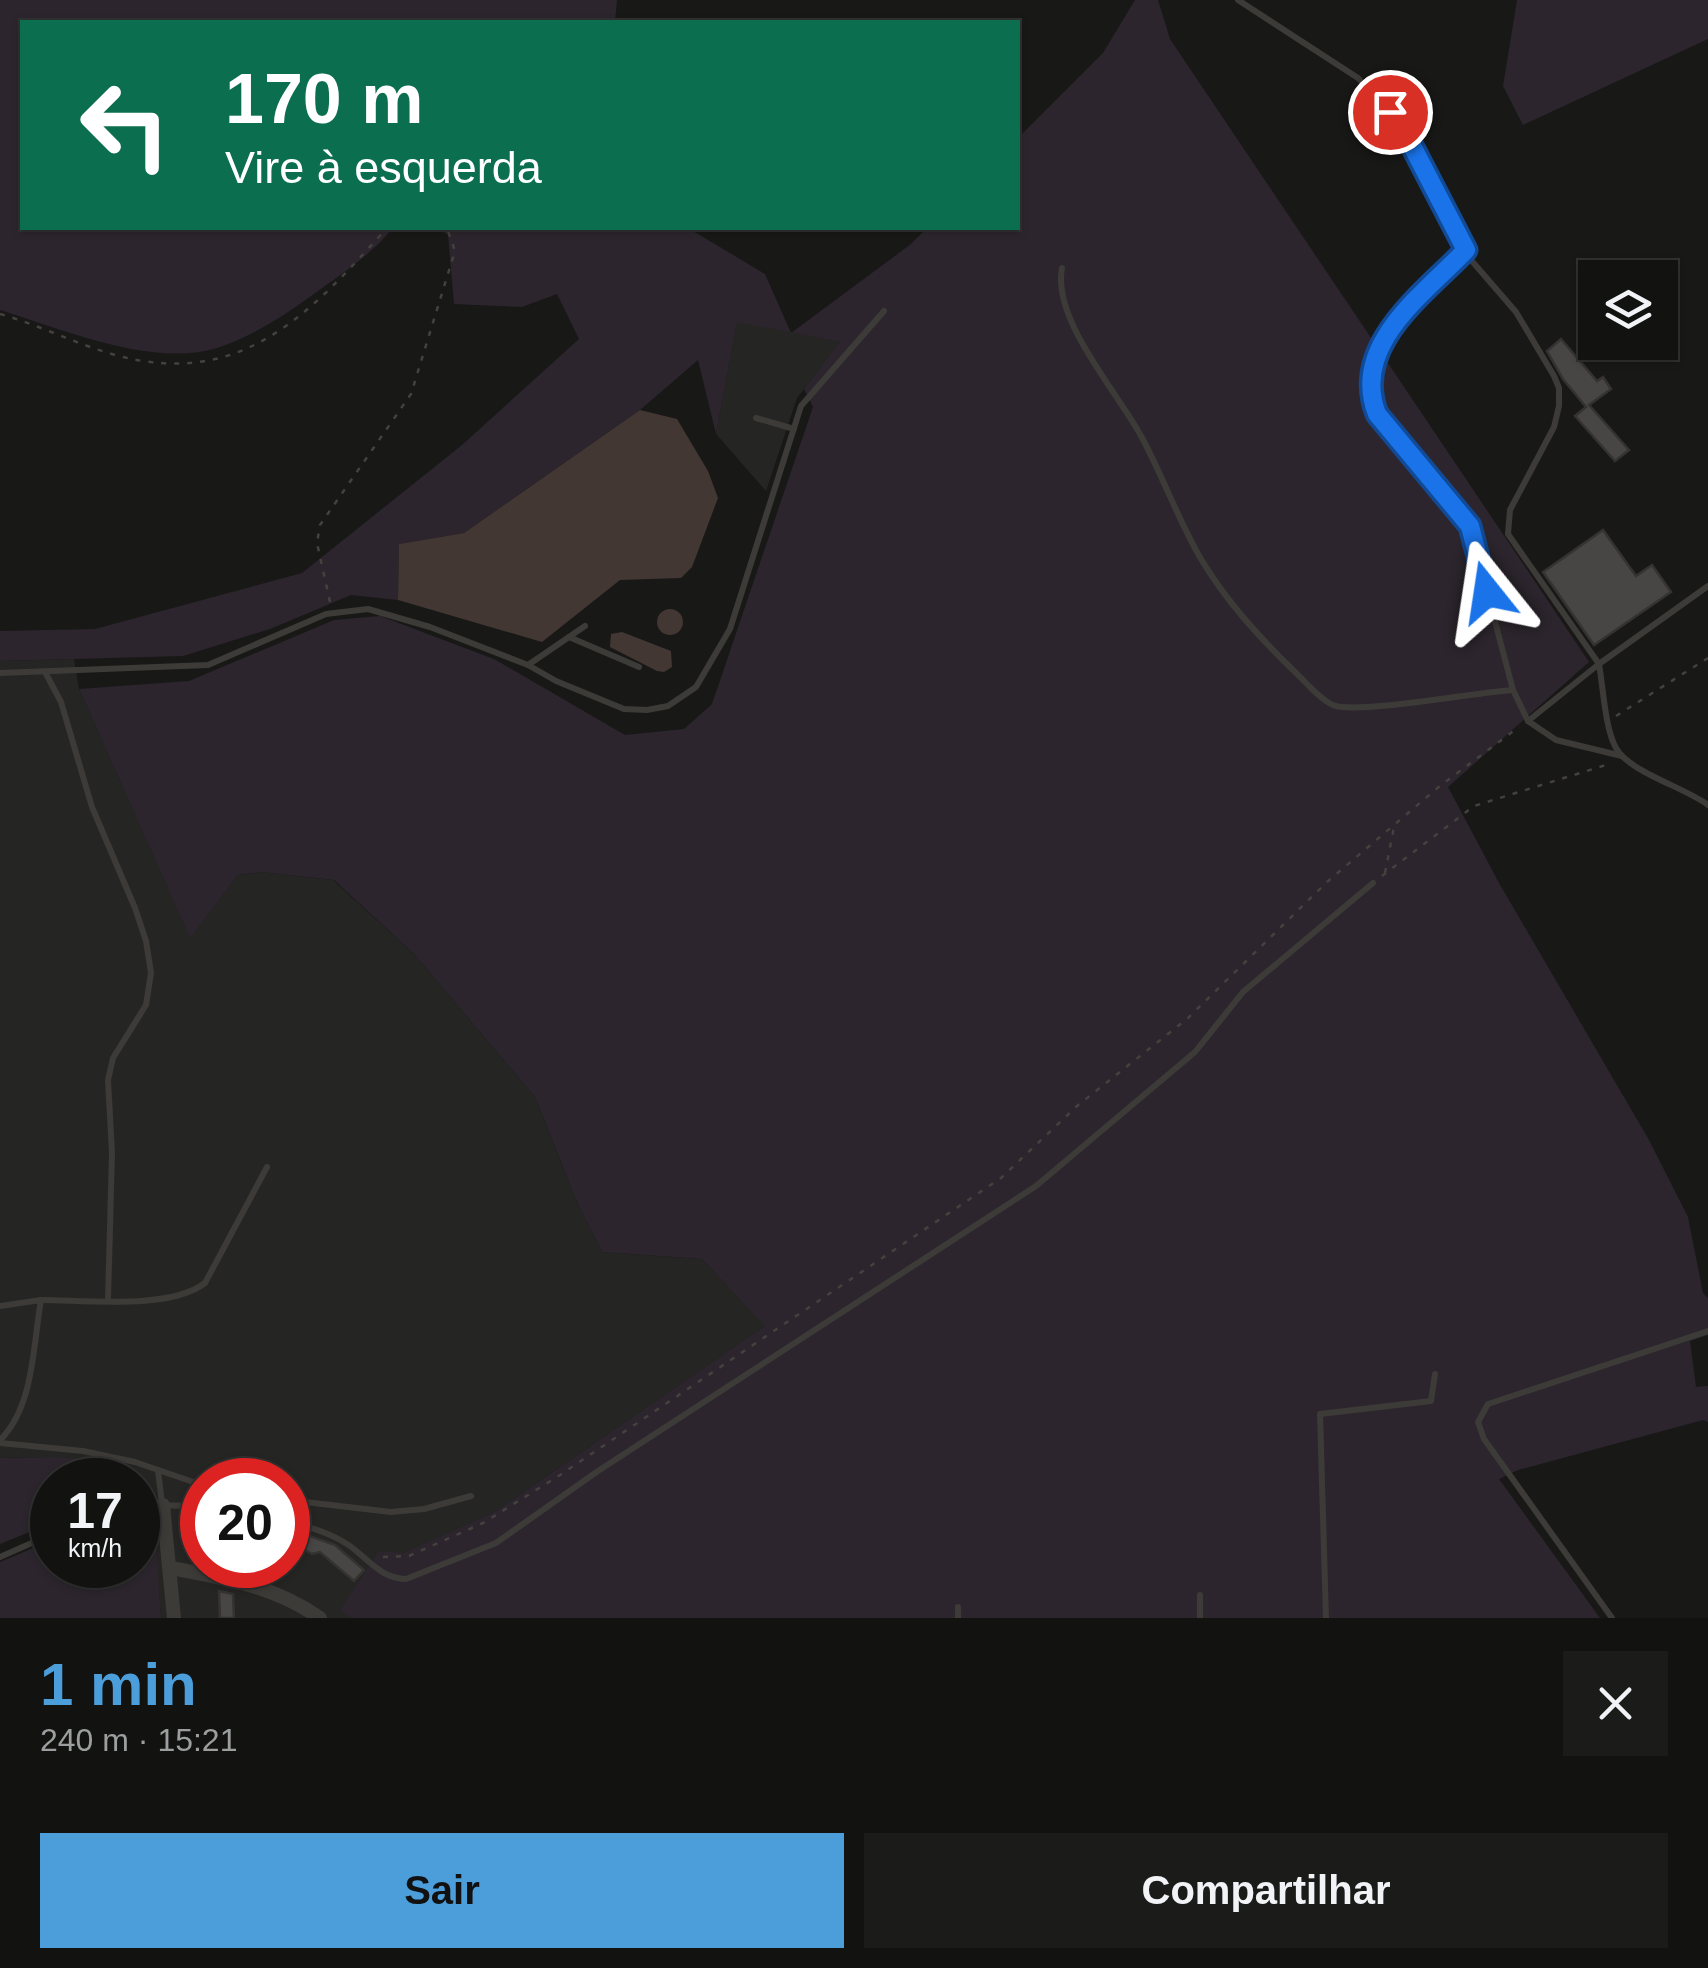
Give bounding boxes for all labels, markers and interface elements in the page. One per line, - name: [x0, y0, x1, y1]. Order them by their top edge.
- icon: left: [60, 60, 190, 190]
- text: 170 m: [225, 60, 423, 138]
- pin: [1348, 70, 1433, 155]
- icon: arrive: [1363, 85, 1418, 140]
- text: Vire à esquerda: [225, 142, 542, 193]
- map controls: [1578, 260, 1678, 360]
- button: layers: [1578, 260, 1678, 360]
- position arrow: [1435, 540, 1539, 644]
- speed limit sign: 20: [180, 1458, 310, 1588]
- text: 17: [67, 1483, 123, 1539]
- text: km/h: [68, 1534, 122, 1562]
- text: 1 min: [40, 1651, 197, 1718]
- button: close: [1563, 1651, 1668, 1756]
- text: 240 m · 15:21: [40, 1722, 237, 1758]
- button: Sair: [40, 1833, 844, 1948]
- button: Compartilhar: [864, 1833, 1668, 1948]

